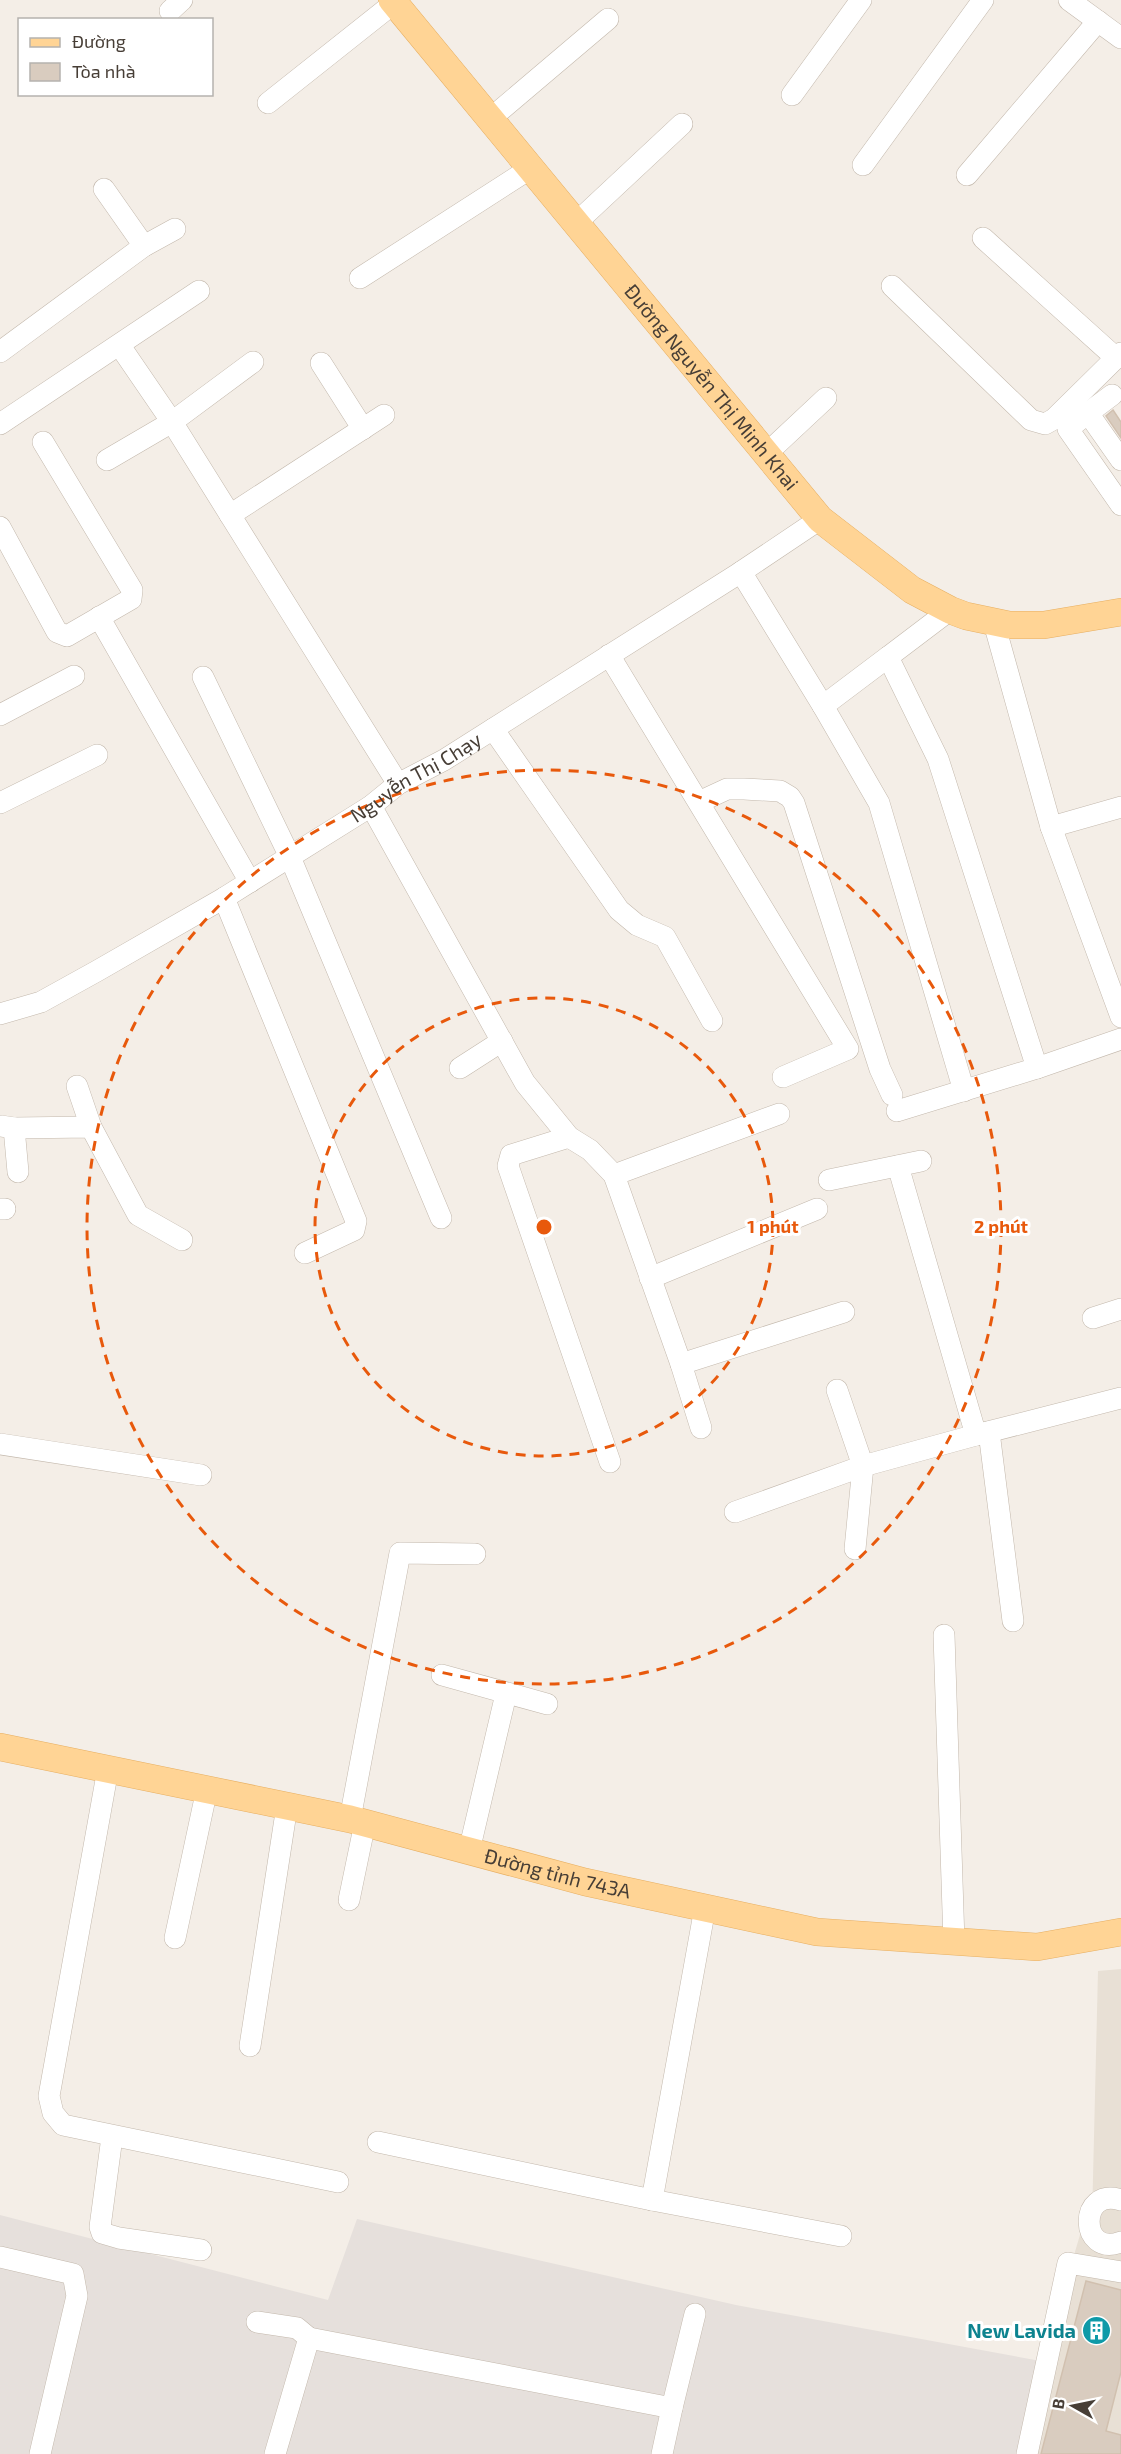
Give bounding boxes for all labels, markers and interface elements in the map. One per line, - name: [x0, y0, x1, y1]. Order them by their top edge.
- legend: [18, 18, 213, 96]
- text: Đường: [72, 30, 126, 52]
- text: Tòa nhà: [72, 60, 136, 82]
- street label: Đường Nguyễn Thị Minh Khai: [620, 279, 804, 495]
- street label: Nguyễn Thị Chạy: [345, 726, 486, 827]
- text: 1 phút: [747, 1215, 799, 1237]
- text: 2 phút: [974, 1215, 1029, 1237]
- centre of rings: [534, 1217, 554, 1237]
- street label: Đường tỉnh 743A: [482, 1843, 634, 1903]
- building icon: New Lavida: [1081, 2315, 1113, 2347]
- place label: New Lavida: [967, 2318, 1076, 2342]
- north arrow: [1043, 2376, 1103, 2436]
- text: B: [1048, 2397, 1068, 2410]

